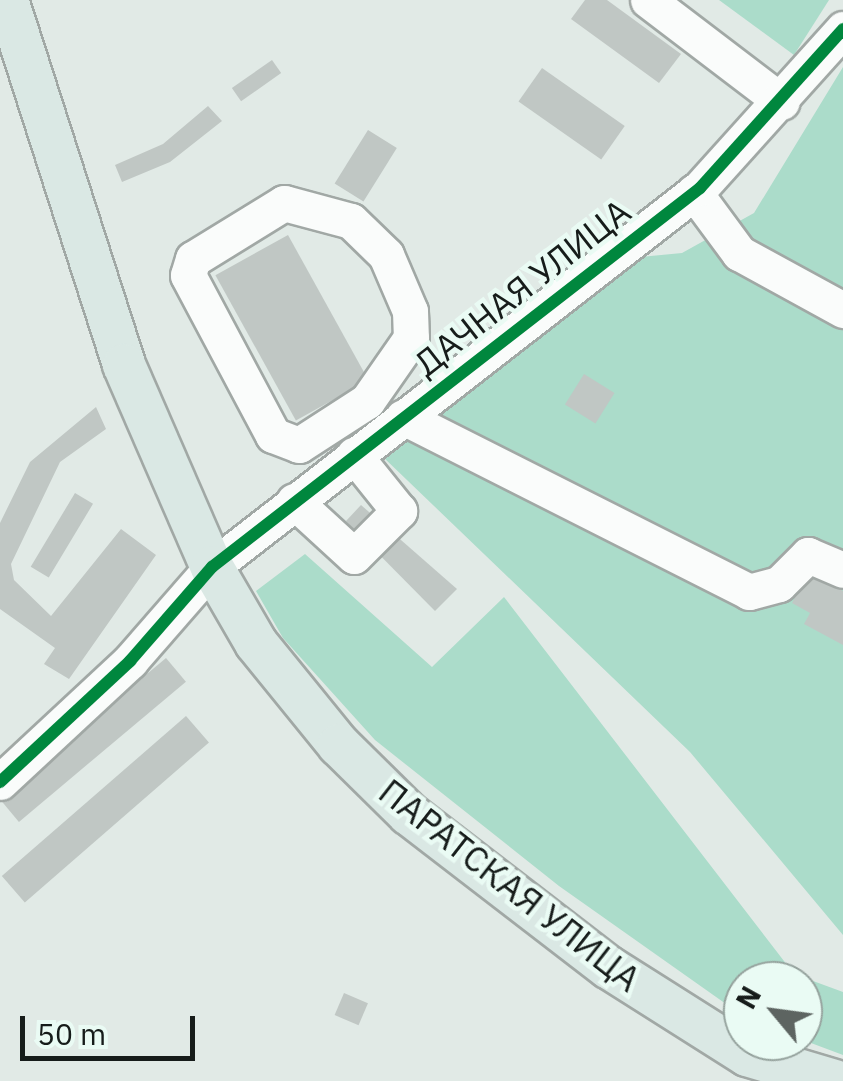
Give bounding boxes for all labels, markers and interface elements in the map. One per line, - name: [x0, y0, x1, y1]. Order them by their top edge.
- street label: ДАЧНАЯ УЛИЦА: [406, 190, 638, 384]
- street label: ПАРАТСКАЯ УЛИЦА: [371, 770, 649, 1000]
- north arrow: [723, 961, 823, 1061]
- text: N: [727, 979, 769, 1015]
- scale bar: [25, 996, 200, 1058]
- text: 50 m: [37, 1014, 106, 1053]

